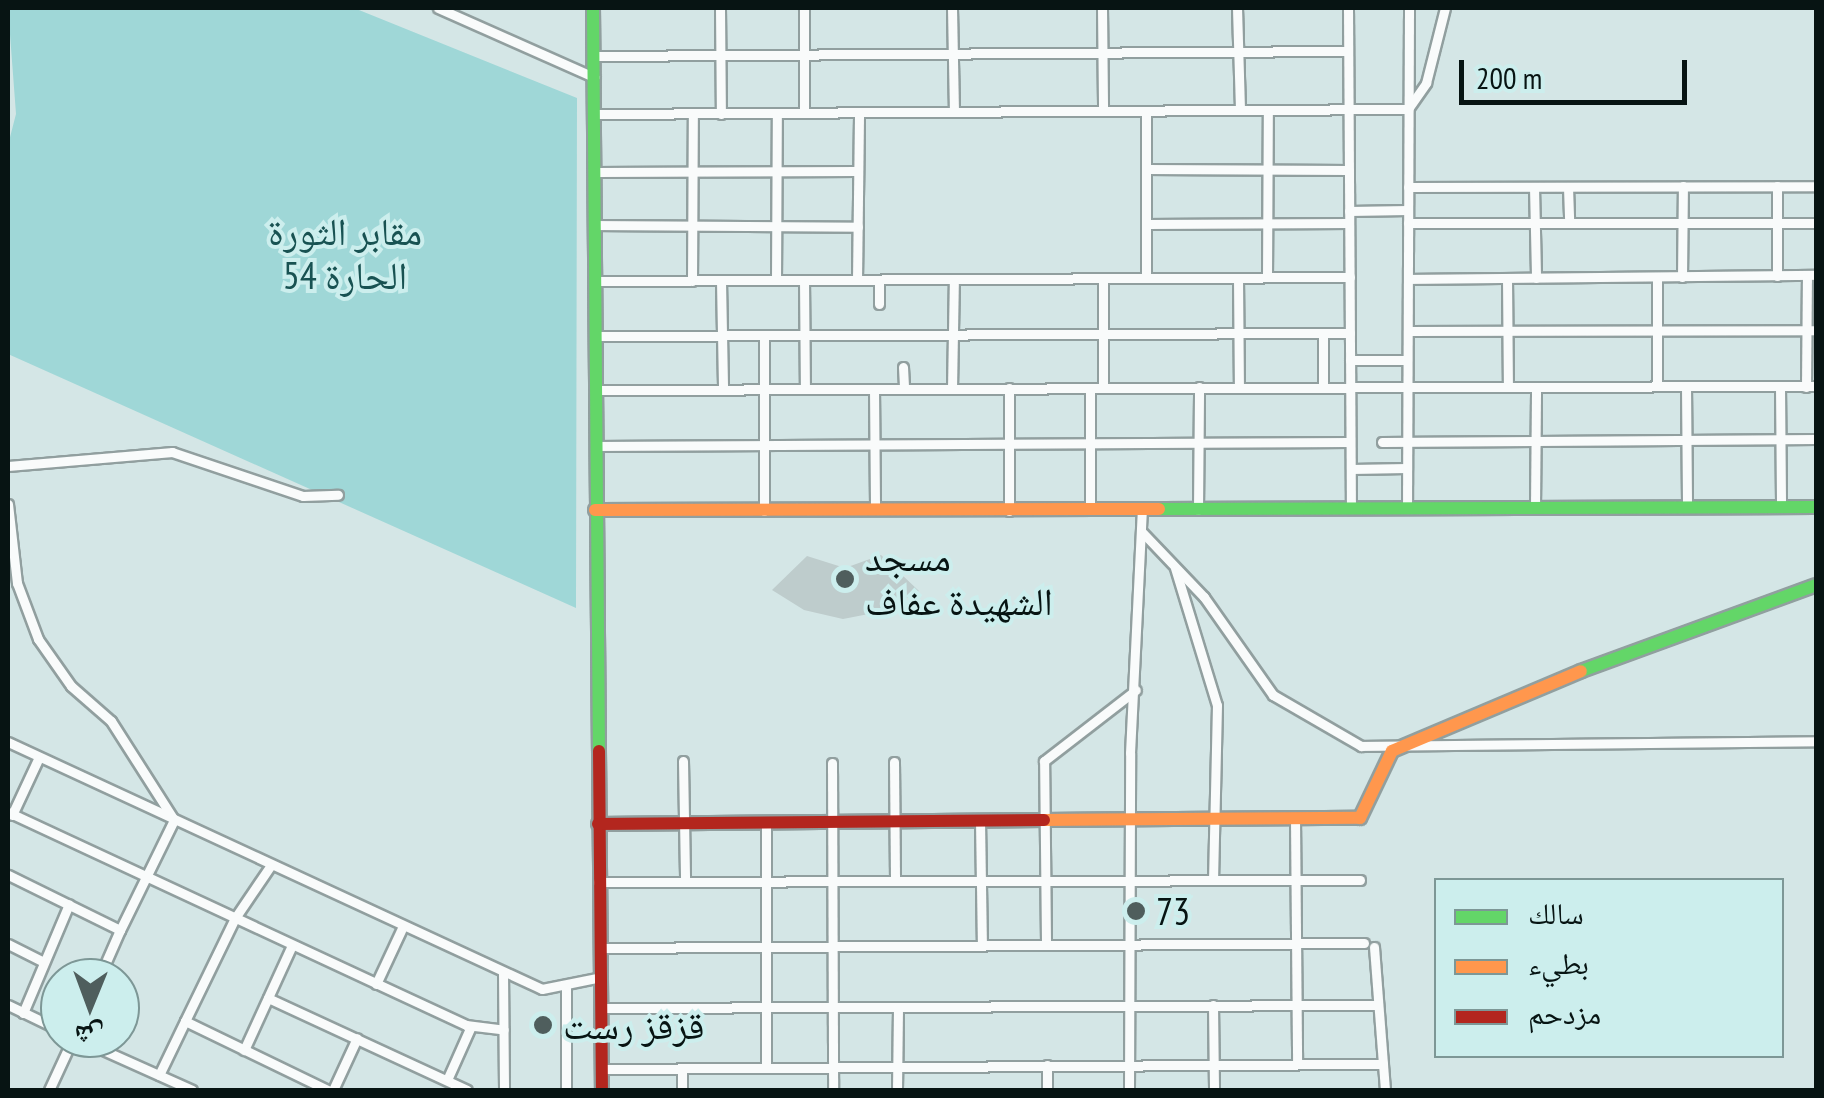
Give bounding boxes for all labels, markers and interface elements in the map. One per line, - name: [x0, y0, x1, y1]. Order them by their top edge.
- scale bar: [1464, 40, 1692, 102]
- text: 200 m: [1476, 58, 1542, 97]
- park label: مقابر الثورة الحارة 54: [268, 208, 422, 298]
- place label: مسجد الشهيدة عفاف: [865, 534, 1053, 624]
- marker: مسجد الشهيدة عفاف: [834, 568, 856, 590]
- legend: [1434, 878, 1784, 1058]
- place label: 73: [1156, 888, 1190, 934]
- text: سالك: [1528, 893, 1584, 932]
- marker: 73: [1125, 900, 1147, 922]
- text: بطيء: [1528, 943, 1589, 982]
- north arrow: [40, 958, 140, 1058]
- text: مزدحم: [1528, 993, 1601, 1032]
- place label: قزقز رست: [563, 1002, 704, 1048]
- marker: قزقز رست: [532, 1014, 554, 1036]
- text: ش: [74, 1018, 105, 1055]

